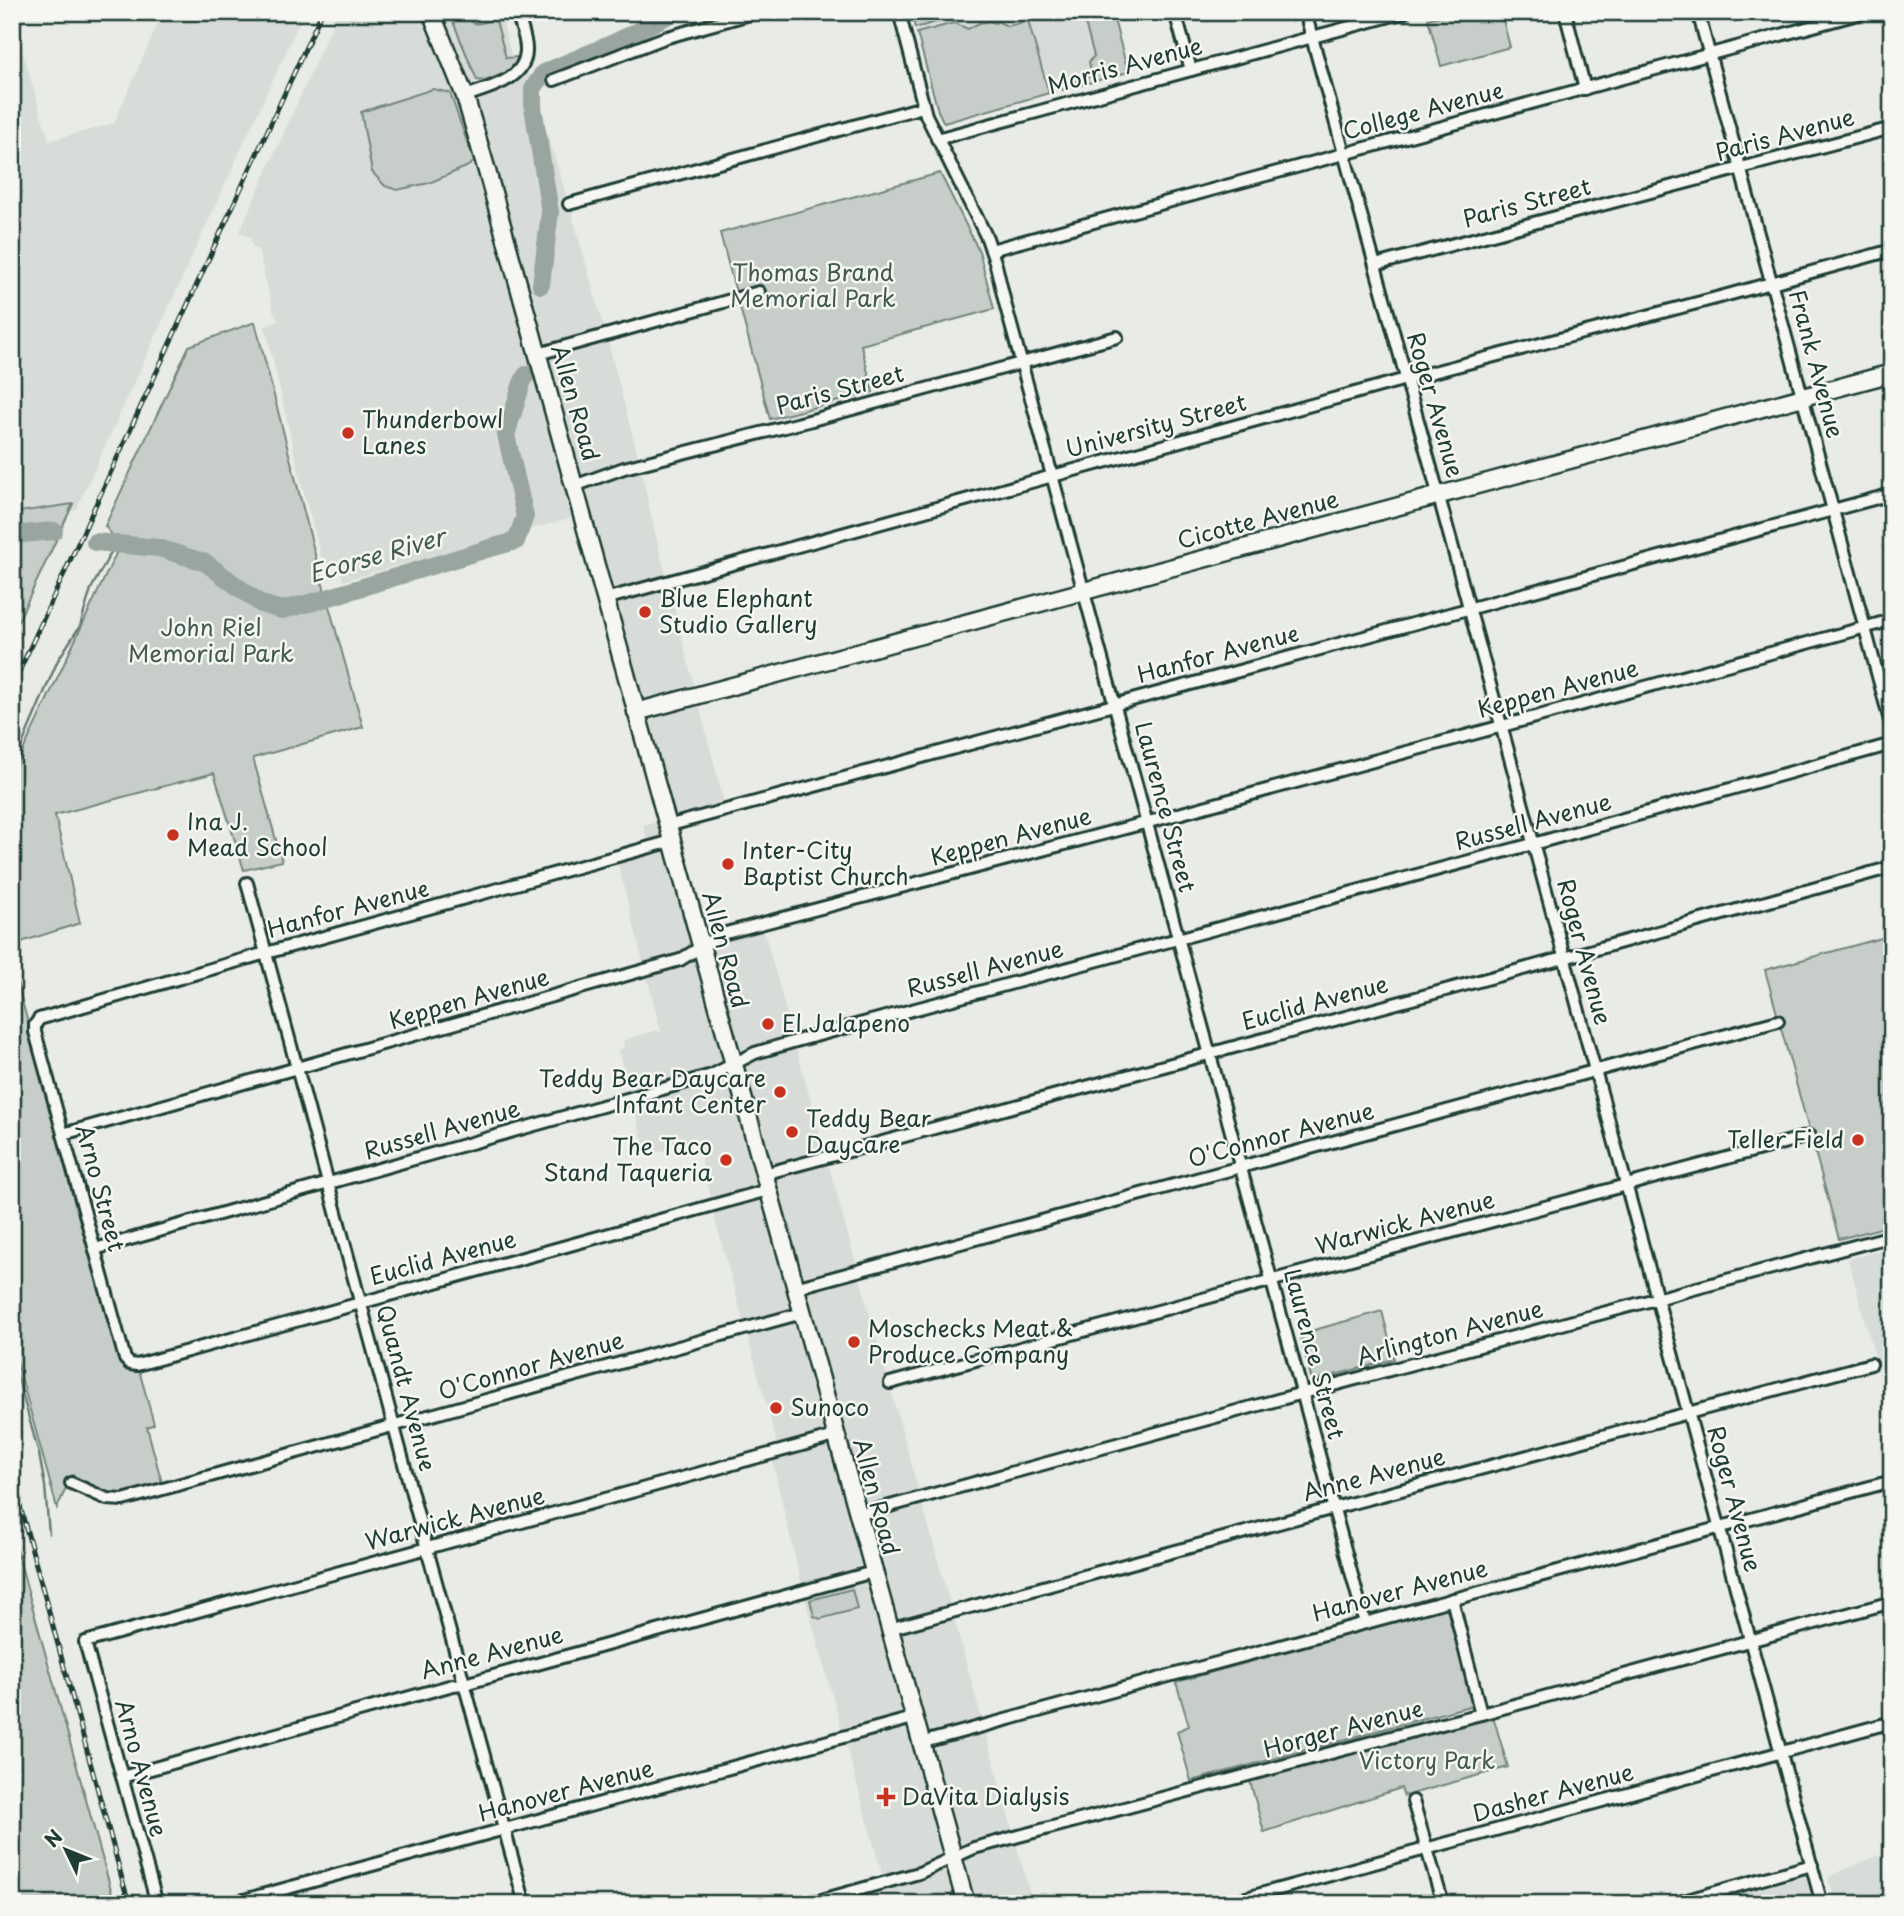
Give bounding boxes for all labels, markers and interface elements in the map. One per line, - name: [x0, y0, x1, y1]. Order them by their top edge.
- street label: Morris Avenue: [1043, 27, 1206, 102]
- street label: College Avenue: [1338, 71, 1507, 148]
- street label: Paris Avenue: [1711, 98, 1858, 169]
- street label: Paris Street: [1459, 168, 1594, 235]
- park label: Thomas Brand Memorial Park: [730, 254, 896, 315]
- street label: Frank Avenue: [1781, 286, 1854, 442]
- street label: Roger Avenue: [1399, 328, 1474, 481]
- street label: Allen Road: [543, 340, 610, 465]
- street label: Paris Street: [772, 355, 907, 422]
- street label: University Street: [1061, 384, 1250, 466]
- place label: Thunderbowl Lanes: [362, 401, 503, 462]
- marker: Thunderbowl Lanes: [340, 425, 356, 441]
- street label: Cicotte Avenue: [1173, 480, 1342, 557]
- water label: Ecorse River: [304, 516, 453, 591]
- place label: Blue Elephant Studio Gallery: [659, 580, 817, 641]
- marker: Blue Elephant Studio Gallery: [637, 604, 653, 620]
- park label: John Riel Memorial Park: [128, 609, 294, 670]
- street label: Hanfor Avenue: [1133, 614, 1302, 691]
- street label: Keppen Avenue: [1473, 649, 1642, 726]
- street label: Laurence Street: [1127, 717, 1206, 896]
- street label: Russell Avenue: [1450, 783, 1615, 858]
- street label: Keppen Avenue: [926, 797, 1095, 874]
- place label: Ina J. Mead School: [187, 803, 328, 864]
- marker: Ina J. Mead School: [165, 827, 181, 843]
- place label: Inter-City Baptist Church: [742, 832, 909, 893]
- marker: Inter-City Baptist Church: [720, 856, 736, 872]
- street label: Hanfor Avenue: [263, 869, 432, 946]
- street label: Roger Avenue: [1549, 875, 1622, 1028]
- street label: Allen Road: [694, 887, 759, 1012]
- street label: Russell Avenue: [902, 930, 1067, 1005]
- street label: Keppen Avenue: [384, 958, 553, 1037]
- street label: Euclid Avenue: [1237, 965, 1392, 1038]
- place label: El Jalapeno: [782, 1005, 910, 1040]
- marker: El Jalapeno: [760, 1016, 776, 1032]
- place label: Teddy Bear Daycare Infant Center: [539, 1060, 766, 1121]
- marker: Teddy Bear Daycare Infant Center: [772, 1084, 788, 1100]
- street label: Russell Avenue: [359, 1090, 524, 1168]
- street label: O'Connor Avenue: [1184, 1092, 1378, 1175]
- place label: Teddy Bear Daycare: [806, 1100, 931, 1161]
- street label: Arno Street: [68, 1120, 135, 1255]
- place label: Teller Field: [1727, 1121, 1844, 1156]
- marker: Teddy Bear Daycare: [784, 1124, 800, 1140]
- place label: The Taco Stand Taqueria: [544, 1128, 713, 1189]
- marker: Teller Field: [1850, 1132, 1866, 1148]
- marker: The Taco Stand Taqueria: [718, 1152, 734, 1168]
- street label: Warwick Avenue: [1311, 1181, 1498, 1262]
- street label: Euclid Avenue: [365, 1220, 520, 1293]
- street label: Laurence Street: [1276, 1264, 1355, 1443]
- street label: Arlington Avenue: [1353, 1290, 1547, 1373]
- street label: Quandt Avenue: [368, 1301, 446, 1475]
- place label: Moschecks Meat & Produce Company: [868, 1310, 1073, 1371]
- street label: O'Connor Avenue: [434, 1321, 627, 1408]
- marker: Moschecks Meat & Produce Company: [846, 1334, 862, 1350]
- place label: Sunoco: [790, 1389, 869, 1424]
- marker: Sunoco: [768, 1400, 784, 1416]
- street label: Roger Avenue: [1699, 1422, 1772, 1575]
- street label: Allen Road: [845, 1434, 910, 1559]
- street label: Anne Avenue: [1299, 1438, 1449, 1509]
- street label: Warwick Avenue: [361, 1477, 548, 1558]
- street label: Hanover Avenue: [1308, 1549, 1491, 1630]
- street label: Anne Avenue: [417, 1616, 567, 1687]
- street label: Horger Avenue: [1259, 1689, 1426, 1766]
- street label: Arno Avenue: [107, 1695, 178, 1840]
- park label: Victory Park: [1359, 1742, 1495, 1777]
- street label: Hanover Avenue: [474, 1749, 657, 1830]
- street label: Dasher Avenue: [1468, 1753, 1637, 1830]
- place label: DaVita Dialysis: [902, 1778, 1069, 1813]
- marker: DaVita Dialysis: [876, 1787, 896, 1807]
- north arrow: [32, 1814, 102, 1884]
- text: N: [37, 1823, 68, 1853]

